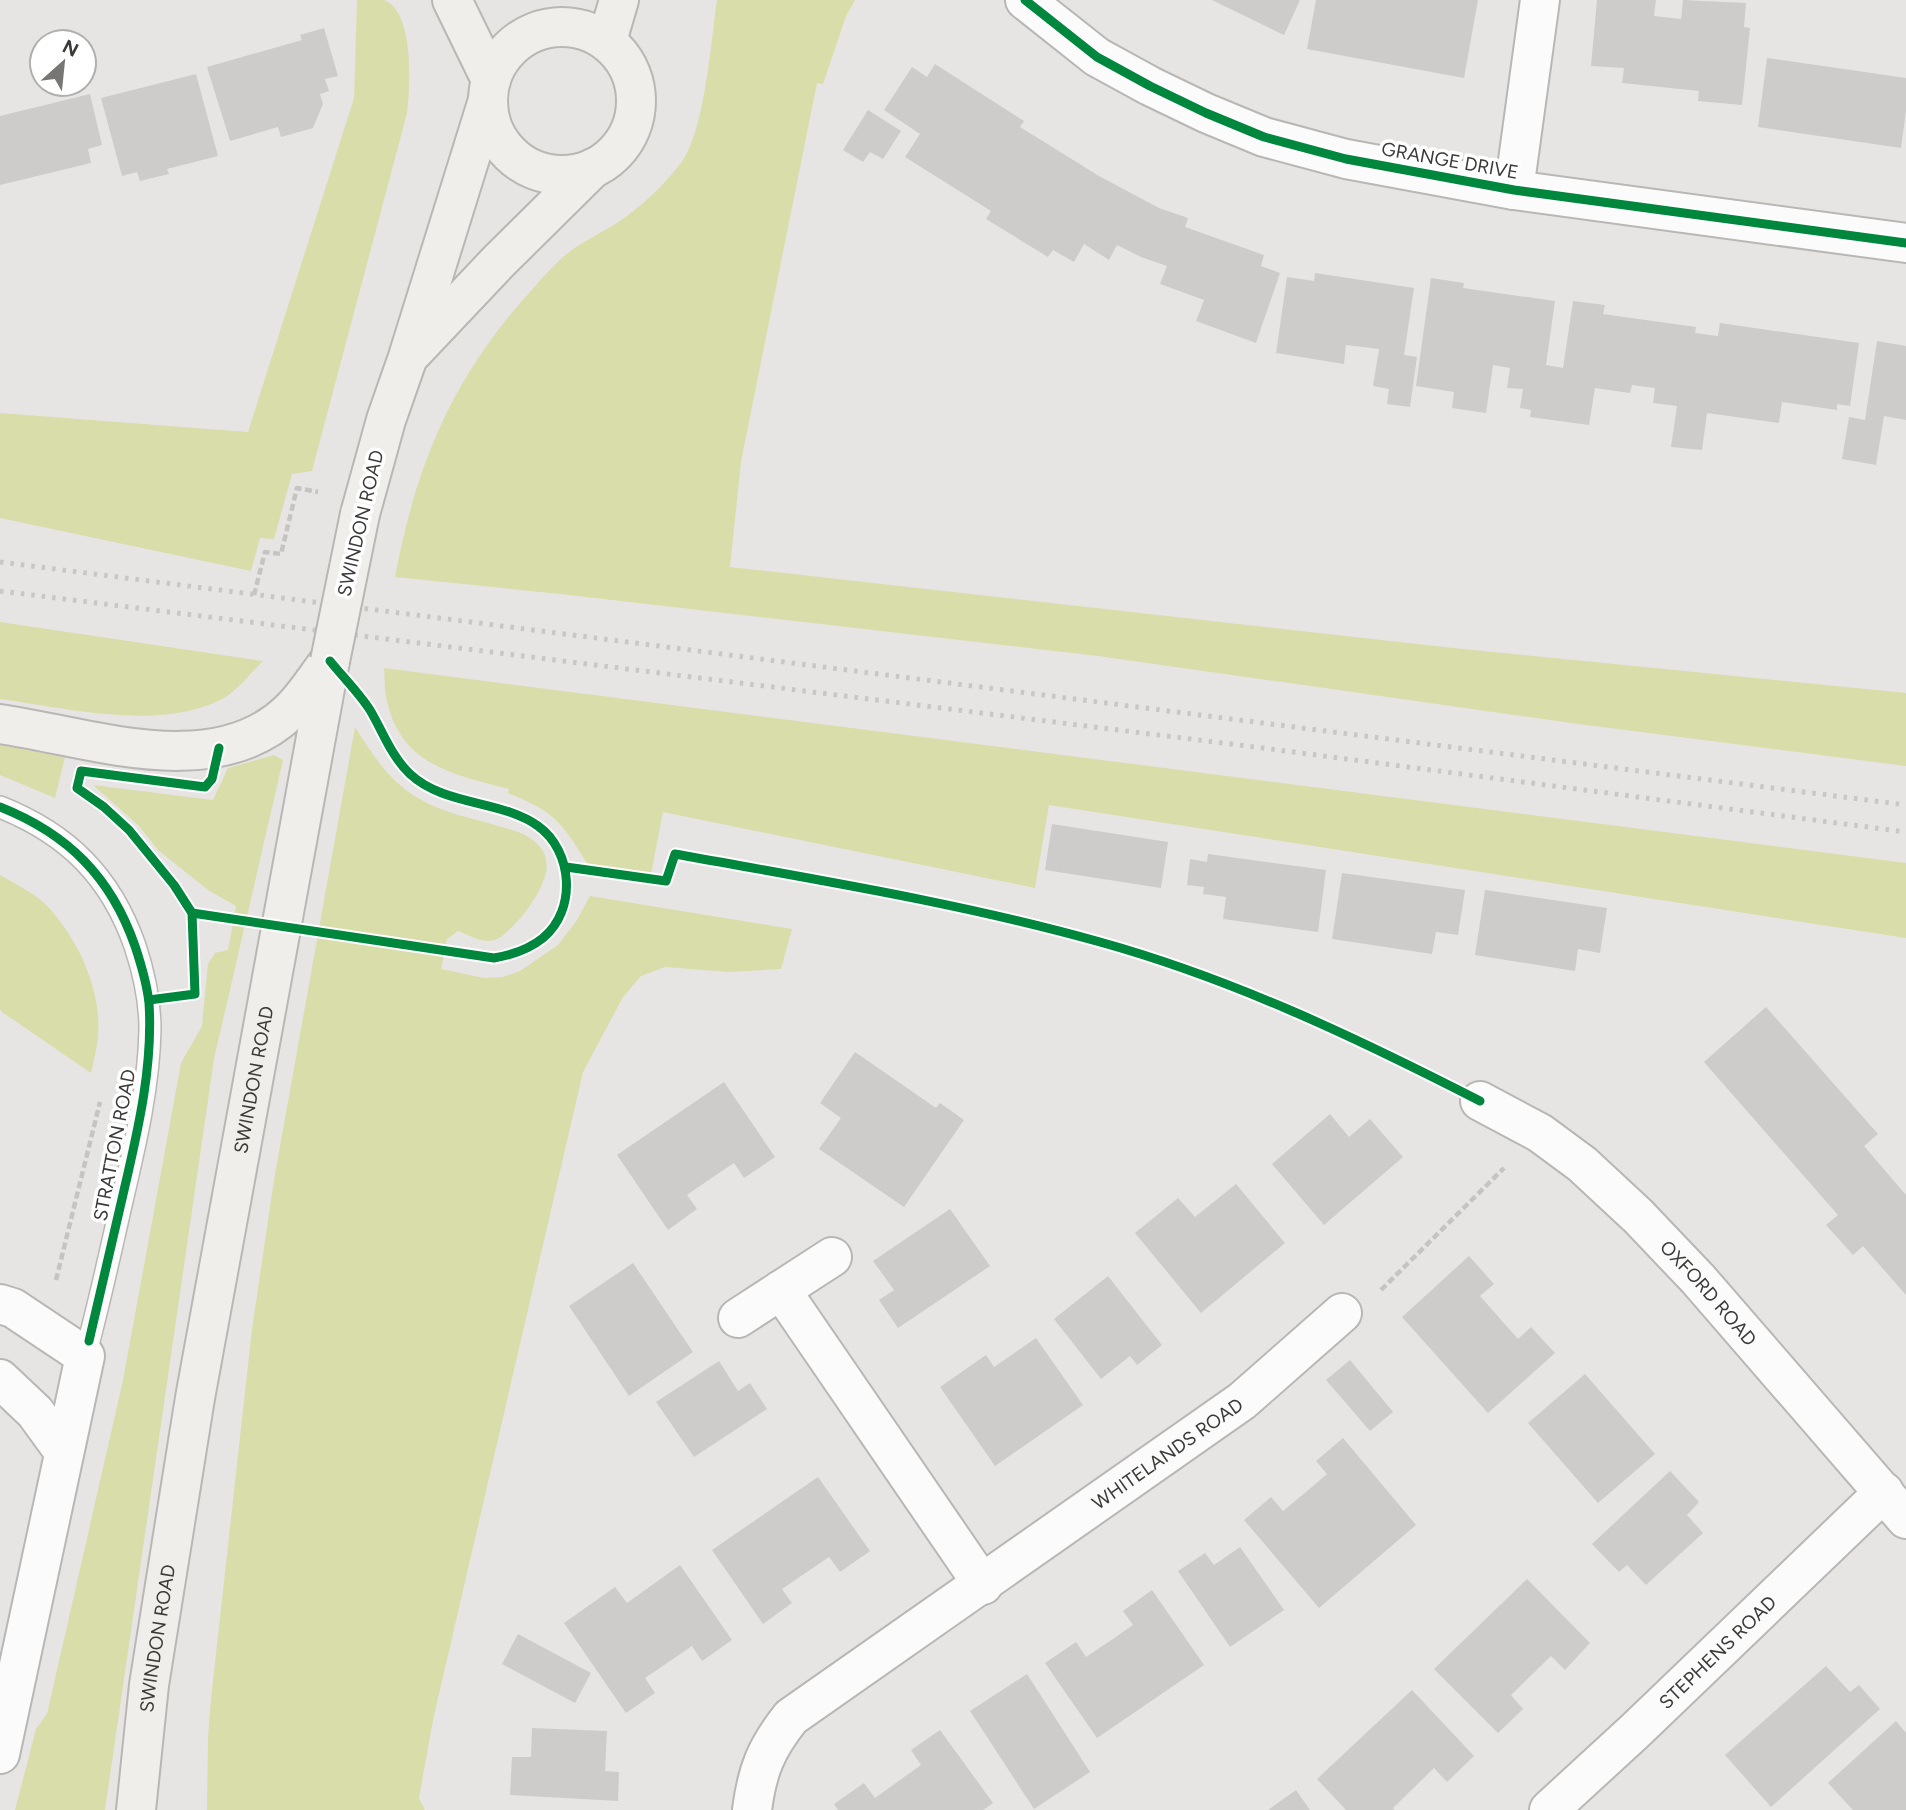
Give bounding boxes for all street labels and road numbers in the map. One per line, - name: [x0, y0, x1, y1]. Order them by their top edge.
- street label: GRANGE DRIVE: [1380, 137, 1520, 184]
- street label: SWINDON ROAD: [332, 448, 389, 599]
- street label: SWINDON ROAD: [229, 1004, 279, 1155]
- street label: STRATTON ROAD: [88, 1067, 141, 1223]
- street label: OXFORD ROAD: [1655, 1236, 1762, 1351]
- street label: WHITELANDS ROAD: [1088, 1393, 1248, 1514]
- street label: SWINDON ROAD: [135, 1563, 180, 1714]
- street label: STEPHENS ROAD: [1654, 1591, 1781, 1714]

